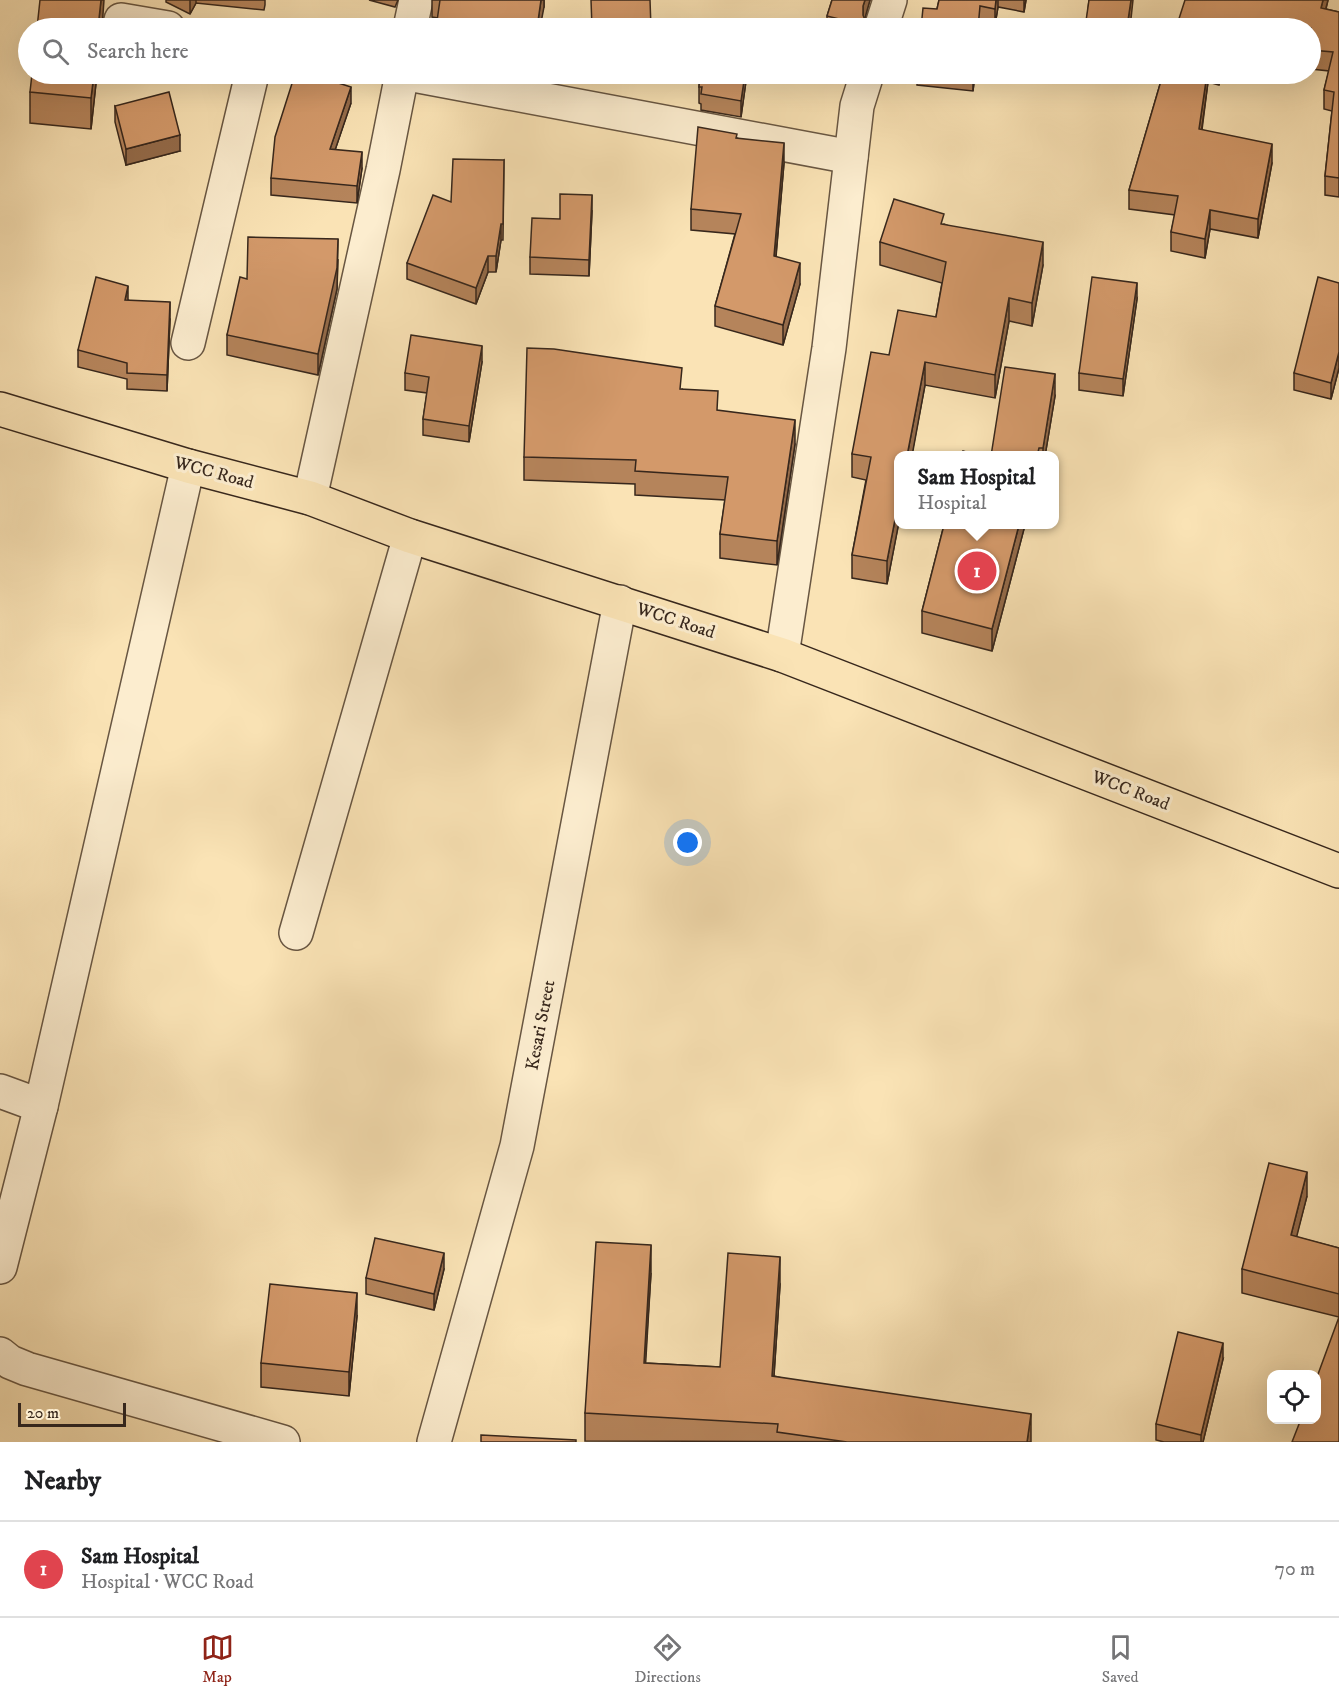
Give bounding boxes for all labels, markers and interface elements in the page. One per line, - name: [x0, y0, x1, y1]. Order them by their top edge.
- search box: [18, 18, 1321, 84]
- icon: search: [39, 35, 72, 68]
- text: Search here: [87, 38, 189, 65]
- popup: [894, 451, 1059, 529]
- street label: WCC Road: [171, 452, 256, 494]
- text: Sam Hospital: [918, 464, 1035, 491]
- text: Hospital: [918, 491, 986, 516]
- pin: 1: [958, 548, 996, 594]
- street label: WCC Road: [633, 598, 718, 644]
- street label: WCC Road: [1088, 766, 1173, 816]
- your location: [673, 828, 702, 857]
- street label: Kesari Street: [521, 978, 561, 1072]
- map controls: [1267, 1370, 1321, 1424]
- button: locate: [1267, 1370, 1321, 1424]
- scale bar: [18, 1400, 126, 1428]
- text: 20 m: [27, 1403, 59, 1423]
- text: Nearby: [24, 1465, 101, 1498]
- text: Sam Hospital: [81, 1543, 199, 1570]
- text: 1: [40, 1557, 47, 1582]
- text: 70 m: [1274, 1557, 1315, 1582]
- text: Hospital · WCC Road: [81, 1570, 254, 1595]
- tab: Map: [201, 1631, 234, 1687]
- tab: Directions: [635, 1631, 701, 1687]
- tab: Saved: [1102, 1631, 1139, 1687]

